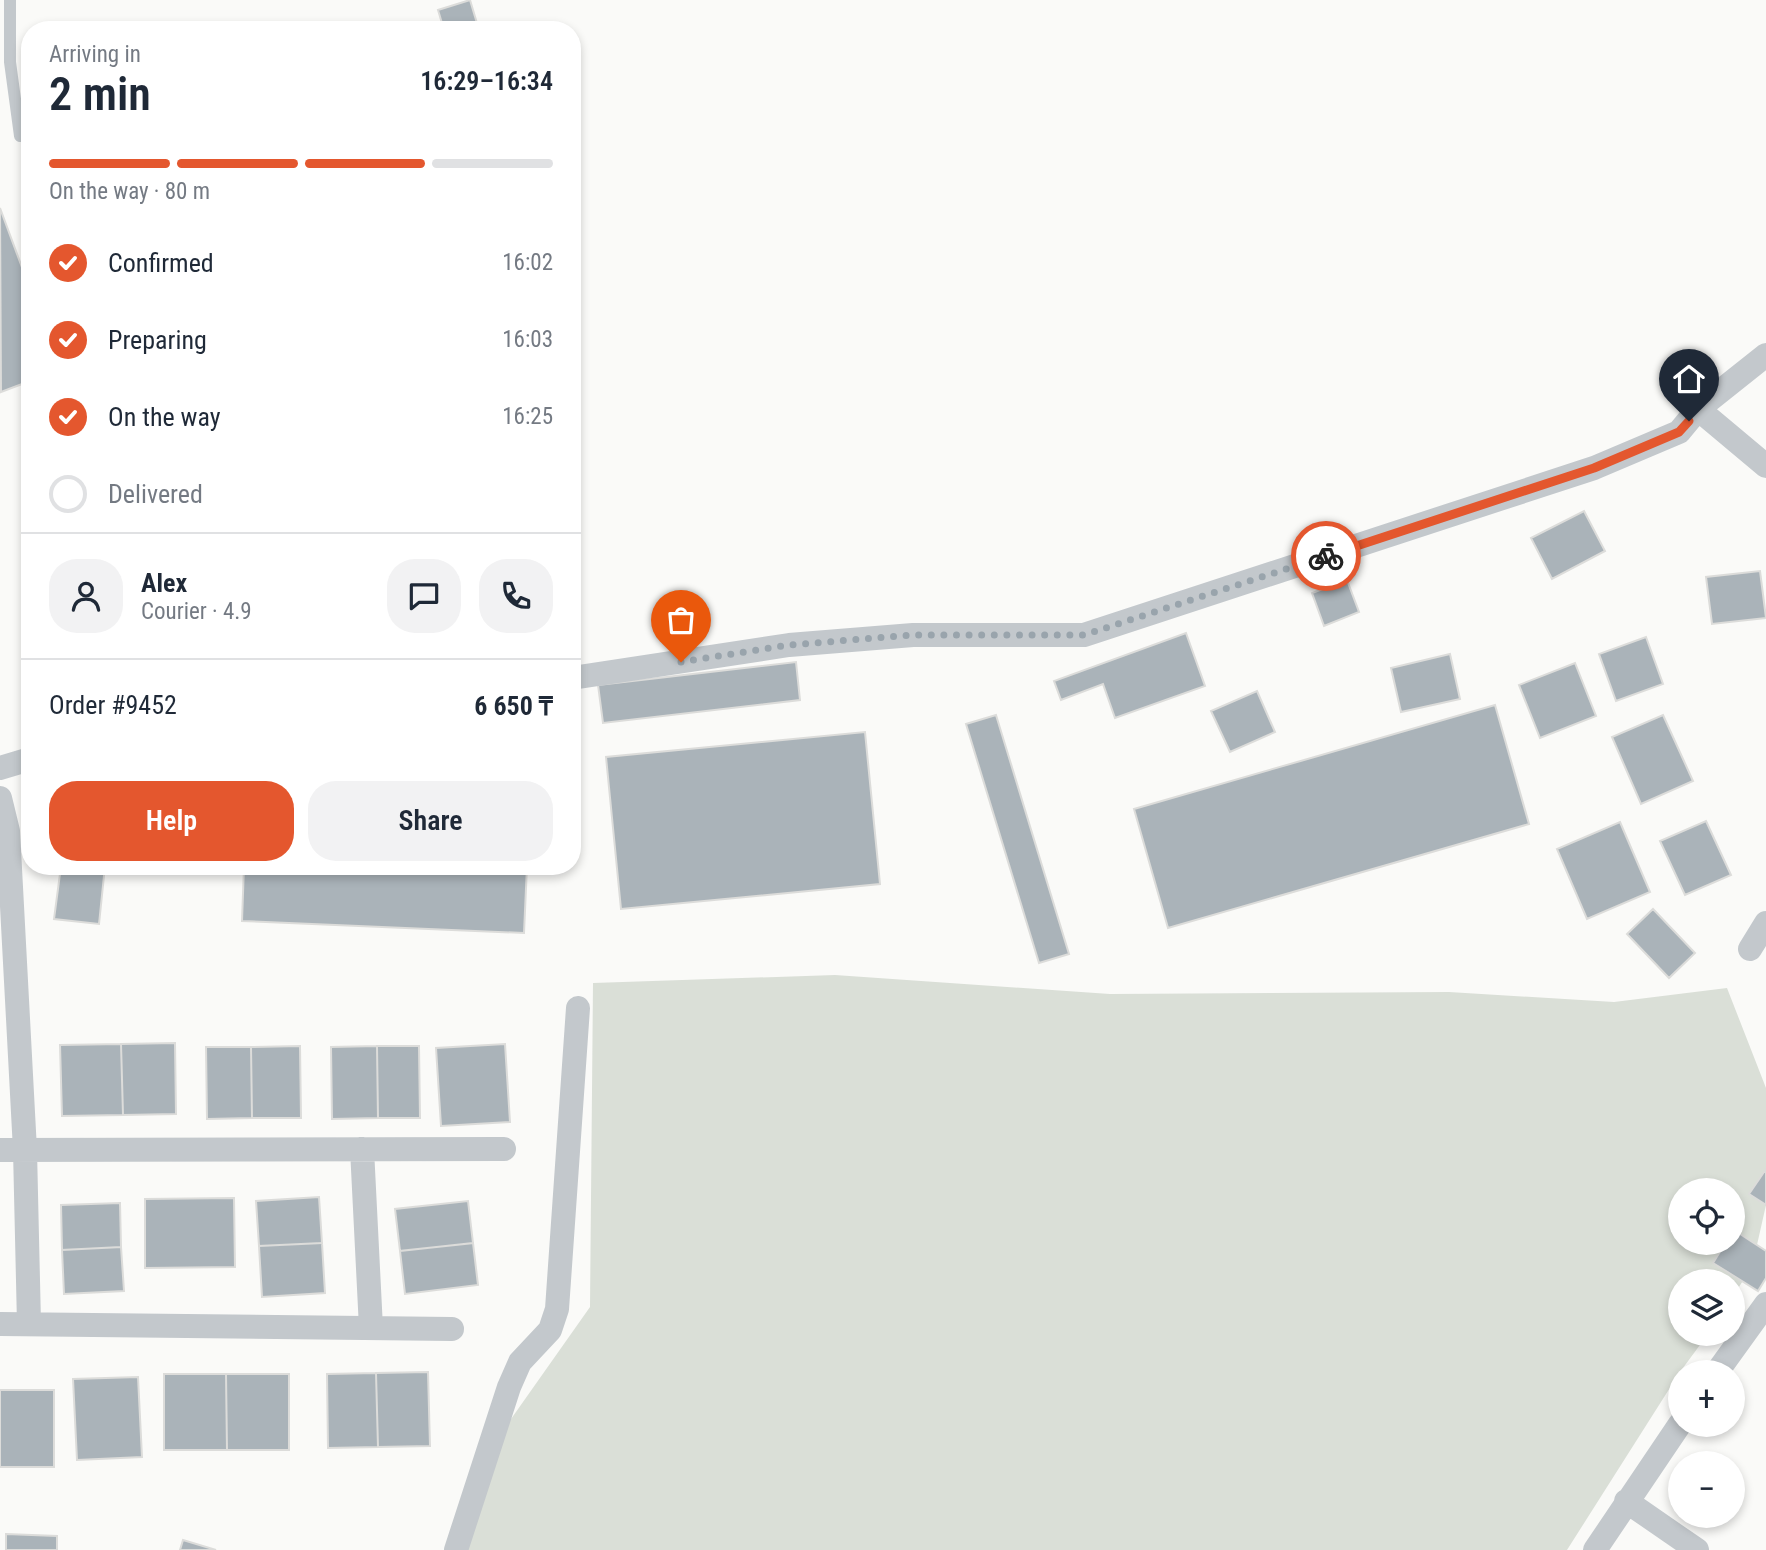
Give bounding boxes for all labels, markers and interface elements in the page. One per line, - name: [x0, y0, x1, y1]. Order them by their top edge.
- text: Arriving in: [49, 41, 141, 68]
- text: 16:29–16:34: [420, 66, 553, 96]
- text: 2 min: [49, 67, 151, 121]
- text: On the way · 80 m: [49, 178, 210, 205]
- icon: check: [49, 244, 87, 282]
- text: Confirmed: [108, 248, 214, 278]
- text: 16:02: [502, 249, 553, 276]
- icon: check: [49, 321, 87, 359]
- text: Preparing: [108, 325, 207, 355]
- text: 16:03: [502, 326, 553, 353]
- pin: [1659, 349, 1719, 421]
- icon: home: [1670, 360, 1708, 398]
- icon: check: [49, 398, 87, 436]
- text: On the way: [108, 402, 221, 432]
- text: 16:25: [502, 403, 553, 430]
- text: Delivered: [108, 479, 203, 509]
- courier: [1291, 521, 1361, 591]
- icon: bike: [1307, 537, 1345, 575]
- button: person: [49, 559, 123, 633]
- button: chat: [387, 559, 461, 633]
- button: phone: [479, 559, 553, 633]
- text: Alex: [141, 568, 187, 598]
- pin: [651, 590, 711, 662]
- text: Courier · 4.9: [141, 598, 252, 625]
- icon: bag: [662, 601, 700, 639]
- text: Order #9452: [49, 690, 177, 720]
- text: 6 650 ₸: [474, 691, 553, 721]
- button: Help: [49, 781, 294, 861]
- button: Share: [308, 781, 553, 861]
- map controls: [1668, 1178, 1745, 1528]
- button: locate: [1668, 1178, 1745, 1255]
- button: layers: [1668, 1269, 1745, 1346]
- button: +: [1668, 1360, 1745, 1437]
- button: −: [1668, 1451, 1745, 1528]

